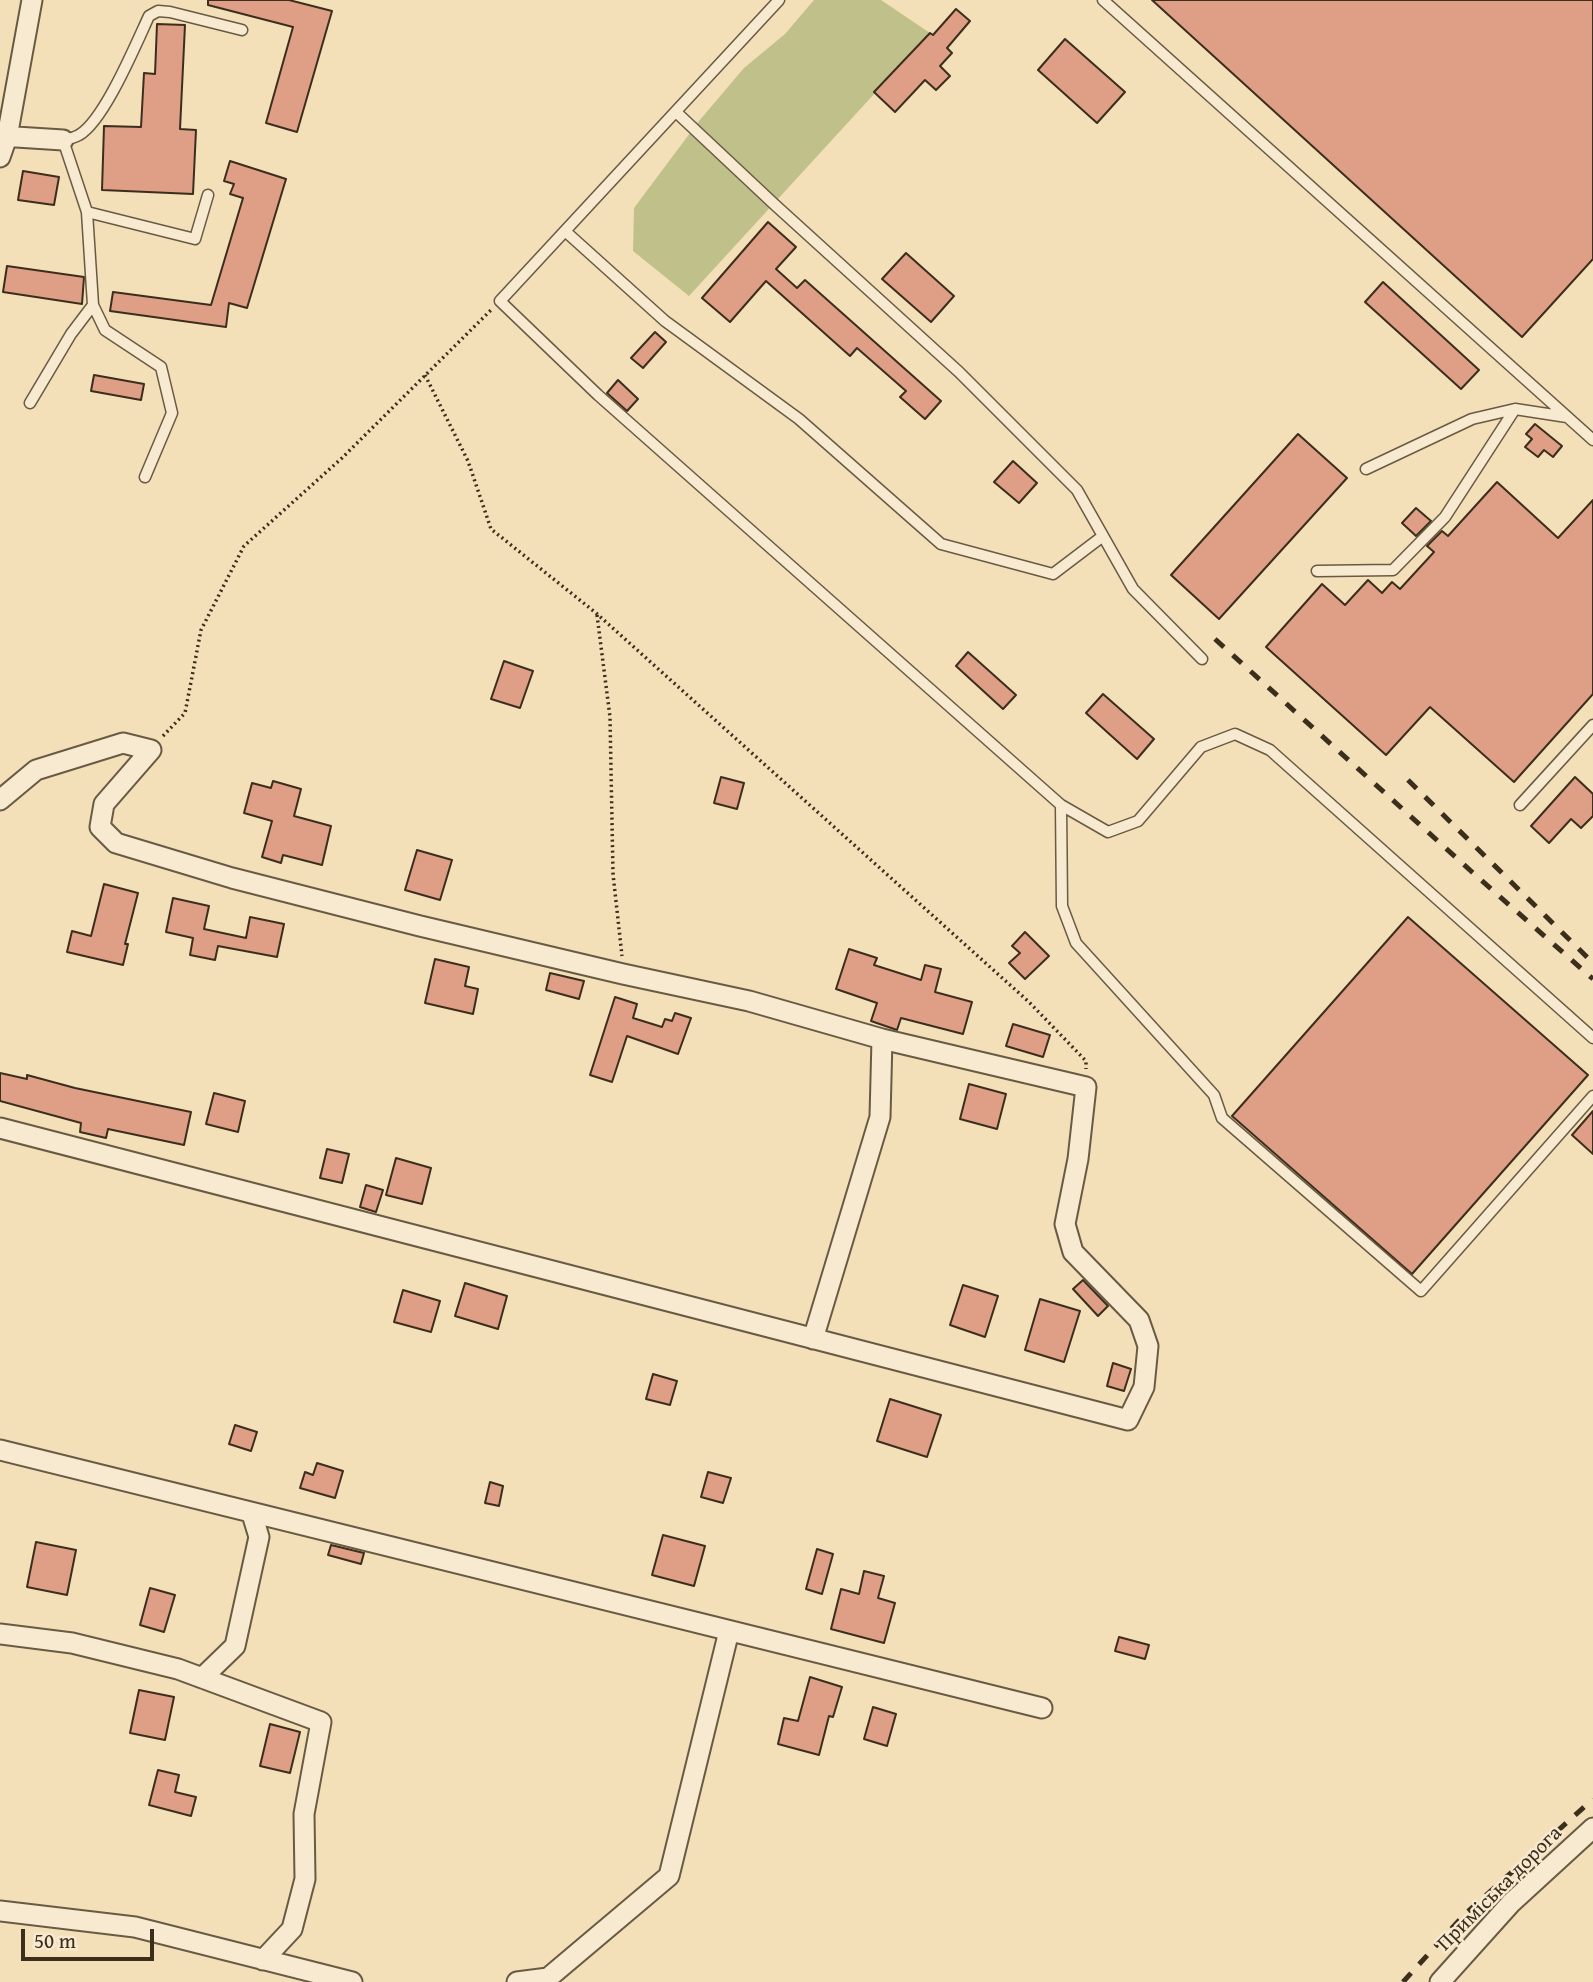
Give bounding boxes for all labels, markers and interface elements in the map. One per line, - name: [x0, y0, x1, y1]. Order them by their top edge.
- street label: Приміська дорога: [1432, 1821, 1568, 1957]
- scale bar: [24, 1916, 158, 1960]
- text: 50 m: [34, 1925, 76, 1956]

